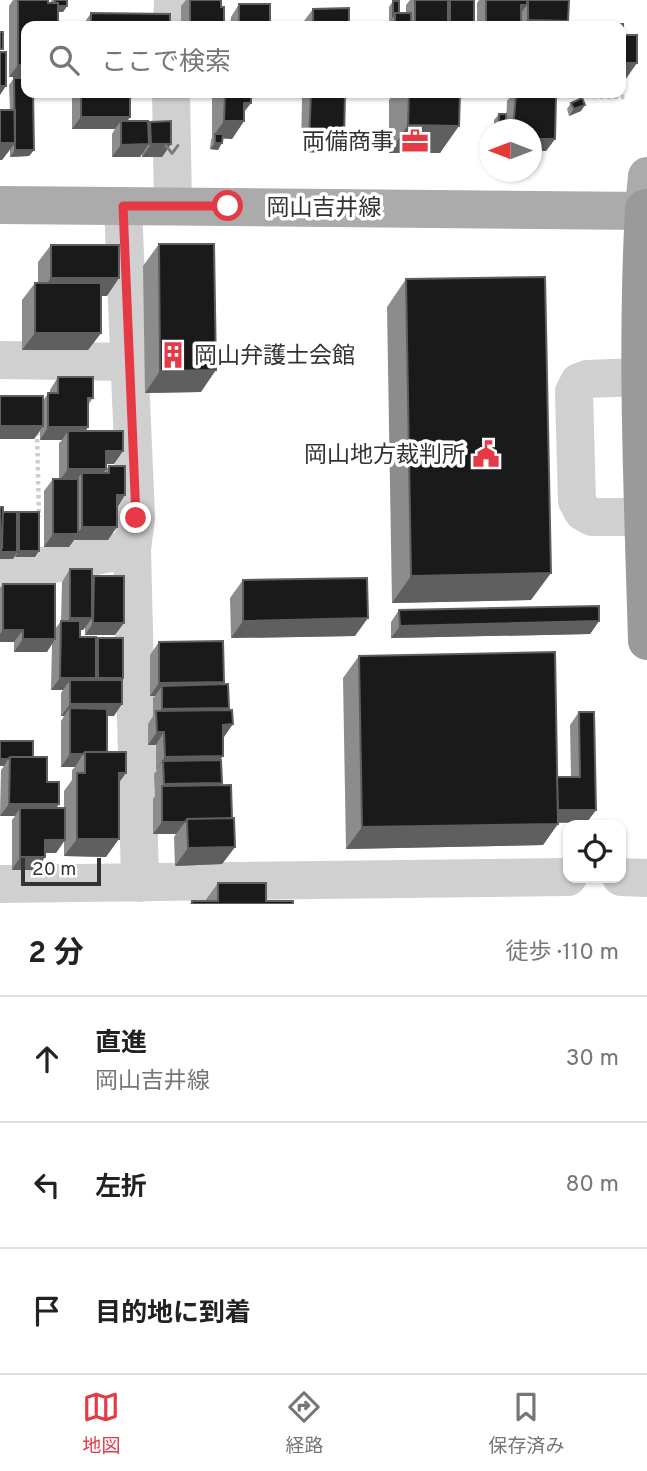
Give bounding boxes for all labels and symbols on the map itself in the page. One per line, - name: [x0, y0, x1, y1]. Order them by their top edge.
- north arrow: [479, 119, 542, 182]
- office icon: 両備商事: [400, 126, 430, 156]
- place label: 両備商事: [302, 129, 394, 158]
- one-way arrow: [164, 144, 179, 155]
- route start: [212, 190, 243, 221]
- street label: 岡山吉井線: [267, 195, 382, 224]
- building icon: 岡山弁護士会館: [158, 340, 188, 370]
- place label: 岡山弁護士会館: [194, 343, 355, 372]
- public building icon: 岡山地方裁判所: [471, 439, 501, 469]
- place label: 岡山地方裁判所: [304, 442, 465, 471]
- route end: [120, 502, 151, 533]
- scale bar: [21, 855, 102, 887]

